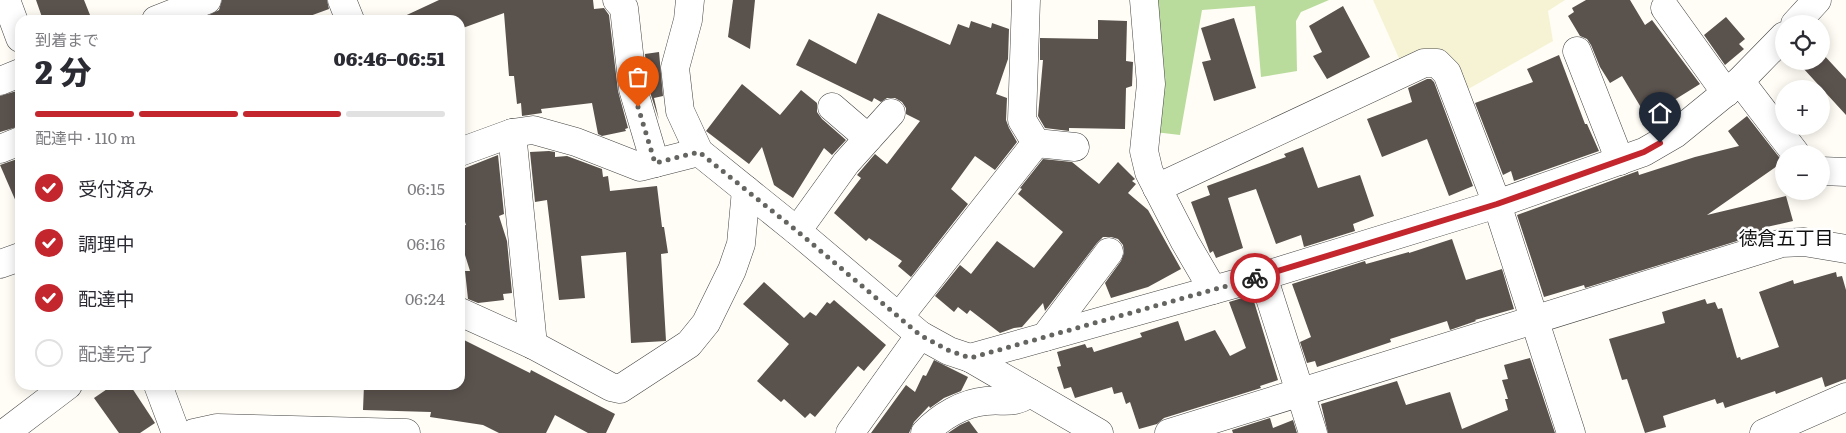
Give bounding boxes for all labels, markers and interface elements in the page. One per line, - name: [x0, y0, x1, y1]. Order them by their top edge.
- map controls: [1775, 15, 1830, 200]
- button: locate: [1775, 15, 1830, 70]
- text: 到着まで: [35, 27, 99, 51]
- text: 06:46–06:51: [334, 44, 445, 72]
- text: 2 分: [35, 46, 91, 94]
- pin: [617, 56, 659, 107]
- icon: bag: [624, 63, 652, 91]
- button: +: [1775, 80, 1830, 135]
- pin: [1639, 92, 1681, 143]
- icon: home: [1646, 99, 1674, 127]
- text: 配達中 · 110 m: [35, 125, 136, 149]
- button: −: [1775, 145, 1830, 200]
- icon: check: [35, 174, 63, 202]
- text: 受付済み: [78, 174, 154, 202]
- text: 06:15: [407, 176, 445, 200]
- district label: 徳倉五丁目: [1738, 223, 1834, 251]
- icon: check: [35, 229, 63, 257]
- text: 調理中: [78, 229, 135, 257]
- text: 06:16: [407, 231, 445, 255]
- courier: [1230, 253, 1280, 303]
- icon: bike: [1241, 264, 1269, 292]
- icon: check: [35, 284, 63, 312]
- text: 配達中: [78, 284, 135, 312]
- text: 06:24: [405, 286, 445, 310]
- text: 配達完了: [78, 339, 154, 367]

